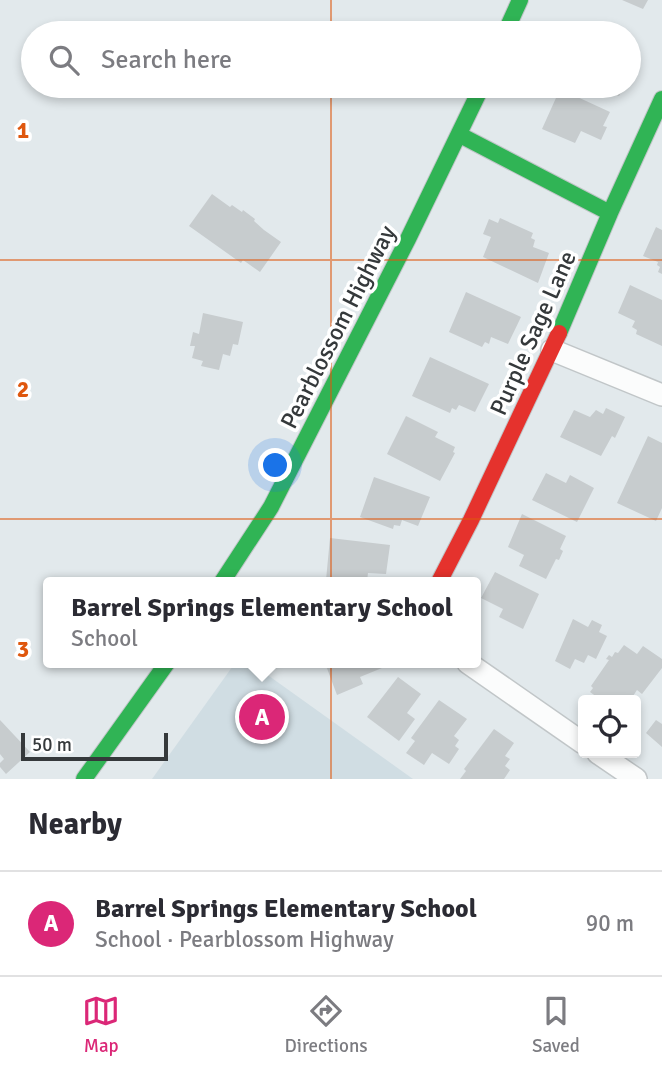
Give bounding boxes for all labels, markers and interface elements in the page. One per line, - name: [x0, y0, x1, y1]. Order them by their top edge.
- search box: [21, 21, 641, 98]
- icon: search: [45, 41, 83, 79]
- text: Search here: [101, 44, 232, 76]
- text: 1: [17, 116, 29, 145]
- street label: Pearblossom Highway: [274, 220, 402, 434]
- street label: Purple Sage Lane: [483, 246, 583, 420]
- text: 2: [17, 375, 29, 404]
- your location: [258, 448, 292, 482]
- popup: [43, 577, 481, 668]
- text: Barrel Springs Elementary School: [71, 592, 453, 624]
- text: School: [71, 624, 138, 653]
- text: 3: [17, 635, 29, 664]
- pin: A: [239, 691, 285, 743]
- map controls: [578, 695, 641, 758]
- button: locate: [578, 695, 641, 758]
- scale bar: [21, 730, 168, 762]
- text: 50 m: [32, 733, 72, 757]
- text: Nearby: [28, 806, 122, 843]
- text: Barrel Springs Elementary School: [95, 893, 477, 925]
- text: A: [44, 909, 58, 938]
- text: 90 m: [586, 909, 634, 938]
- text: School · Pearblossom Highway: [95, 925, 394, 954]
- tab: Map: [82, 992, 120, 1058]
- tab: Directions: [285, 992, 368, 1058]
- tab: Saved: [532, 992, 580, 1058]

